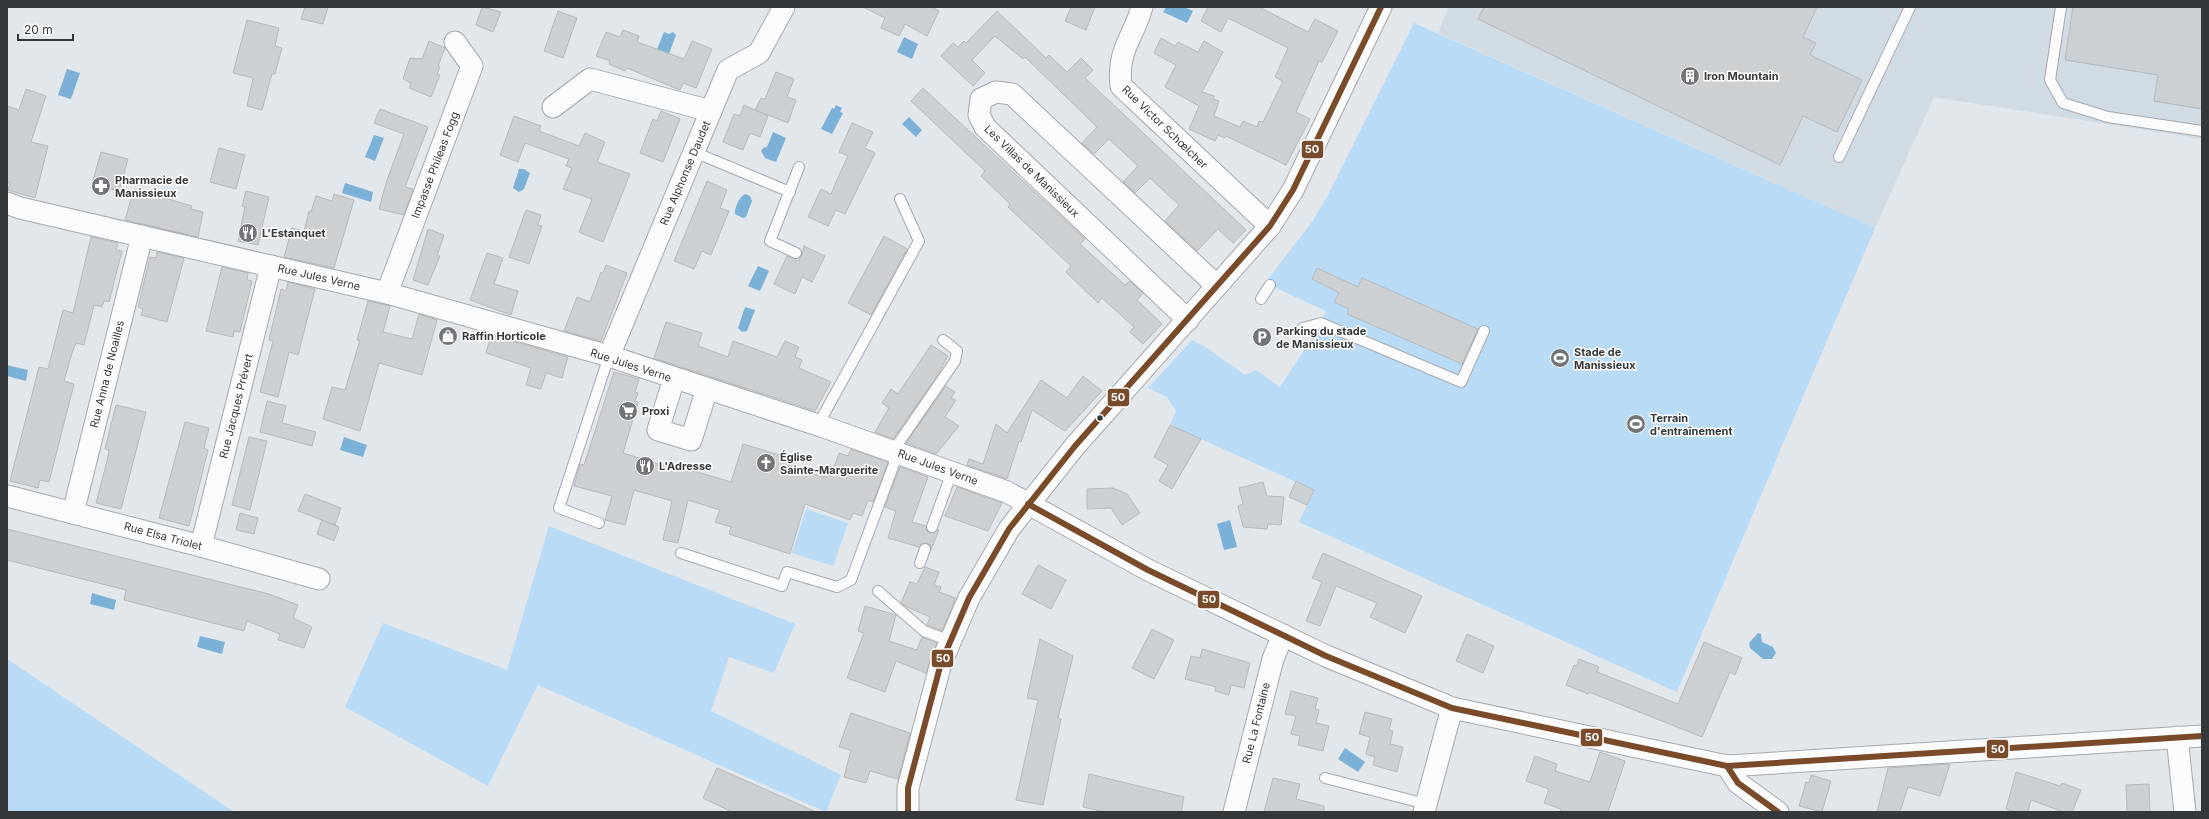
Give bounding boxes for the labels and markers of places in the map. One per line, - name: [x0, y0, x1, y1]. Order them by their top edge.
- building icon: Iron Mountain: [1679, 65, 1701, 87]
- place label: Iron Mountain: [1704, 69, 1779, 83]
- place label: Pharmacie de Manissieux: [115, 173, 189, 200]
- pharmacy icon: Pharmacie de Manissieux: [90, 175, 112, 197]
- restaurant icon: L'Estanquet: [237, 222, 259, 244]
- place label: L'Estanquet: [262, 226, 325, 240]
- place label: Parking du stade de Manissieux: [1276, 324, 1367, 351]
- shop icon: Raffin Horticole: [437, 325, 459, 347]
- parking icon: Parking du stade de Manissieux: [1251, 326, 1273, 348]
- place label: Raffin Horticole: [462, 329, 546, 343]
- place label: Stade de Manissieux: [1574, 345, 1636, 372]
- sports icon: Stade de Manissieux: [1549, 347, 1571, 369]
- supermarket icon: Proxi: [617, 400, 639, 422]
- place label: Proxi: [642, 404, 669, 418]
- place label: Terrain d'entraînement: [1650, 411, 1732, 438]
- unlabelled marker: [1095, 413, 1105, 423]
- sports icon: Terrain d'entraînement: [1625, 413, 1647, 435]
- place label: Église Sainte-Marguerite: [780, 450, 879, 477]
- church icon: Église Sainte-Marguerite: [755, 452, 777, 474]
- restaurant icon: L'Adresse: [634, 455, 656, 477]
- place label: L'Adresse: [659, 459, 712, 473]

